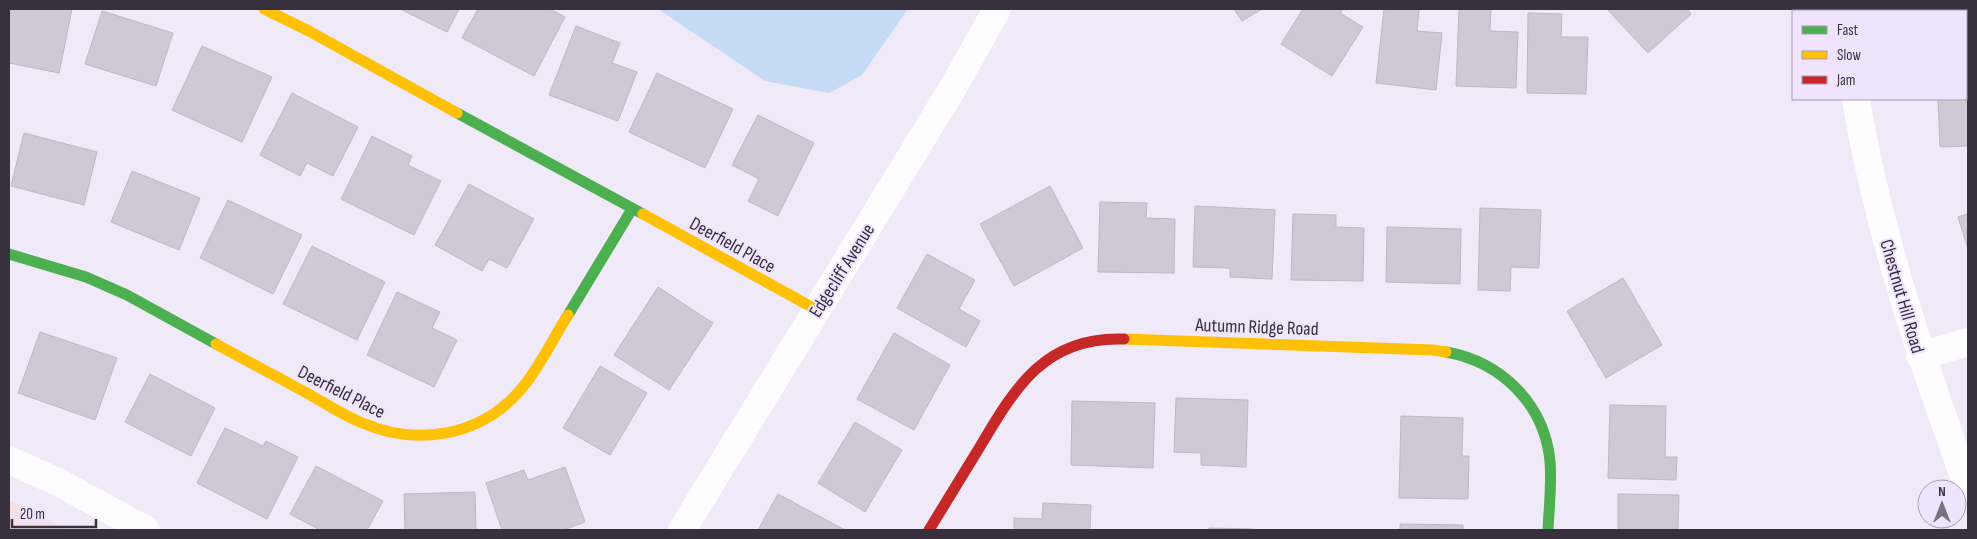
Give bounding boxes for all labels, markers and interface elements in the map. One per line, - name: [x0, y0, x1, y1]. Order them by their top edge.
- legend: [1792, 10, 1967, 100]
- text: Fast: [1837, 21, 1859, 40]
- text: Slow: [1837, 46, 1861, 65]
- text: Jam: [1836, 71, 1855, 90]
- street label: Deerfield Place: [685, 212, 779, 278]
- street label: Edgecliff Avenue: [804, 220, 880, 322]
- street label: Chestnut Hill Road: [1874, 237, 1929, 356]
- street label: Autumn Ridge Road: [1194, 314, 1319, 341]
- street label: Deerfield Place: [294, 361, 389, 424]
- north arrow: [1917, 479, 1967, 529]
- text: N: [1938, 483, 1946, 500]
- scale bar: [12, 496, 96, 528]
- text: 20 m: [20, 505, 45, 524]

